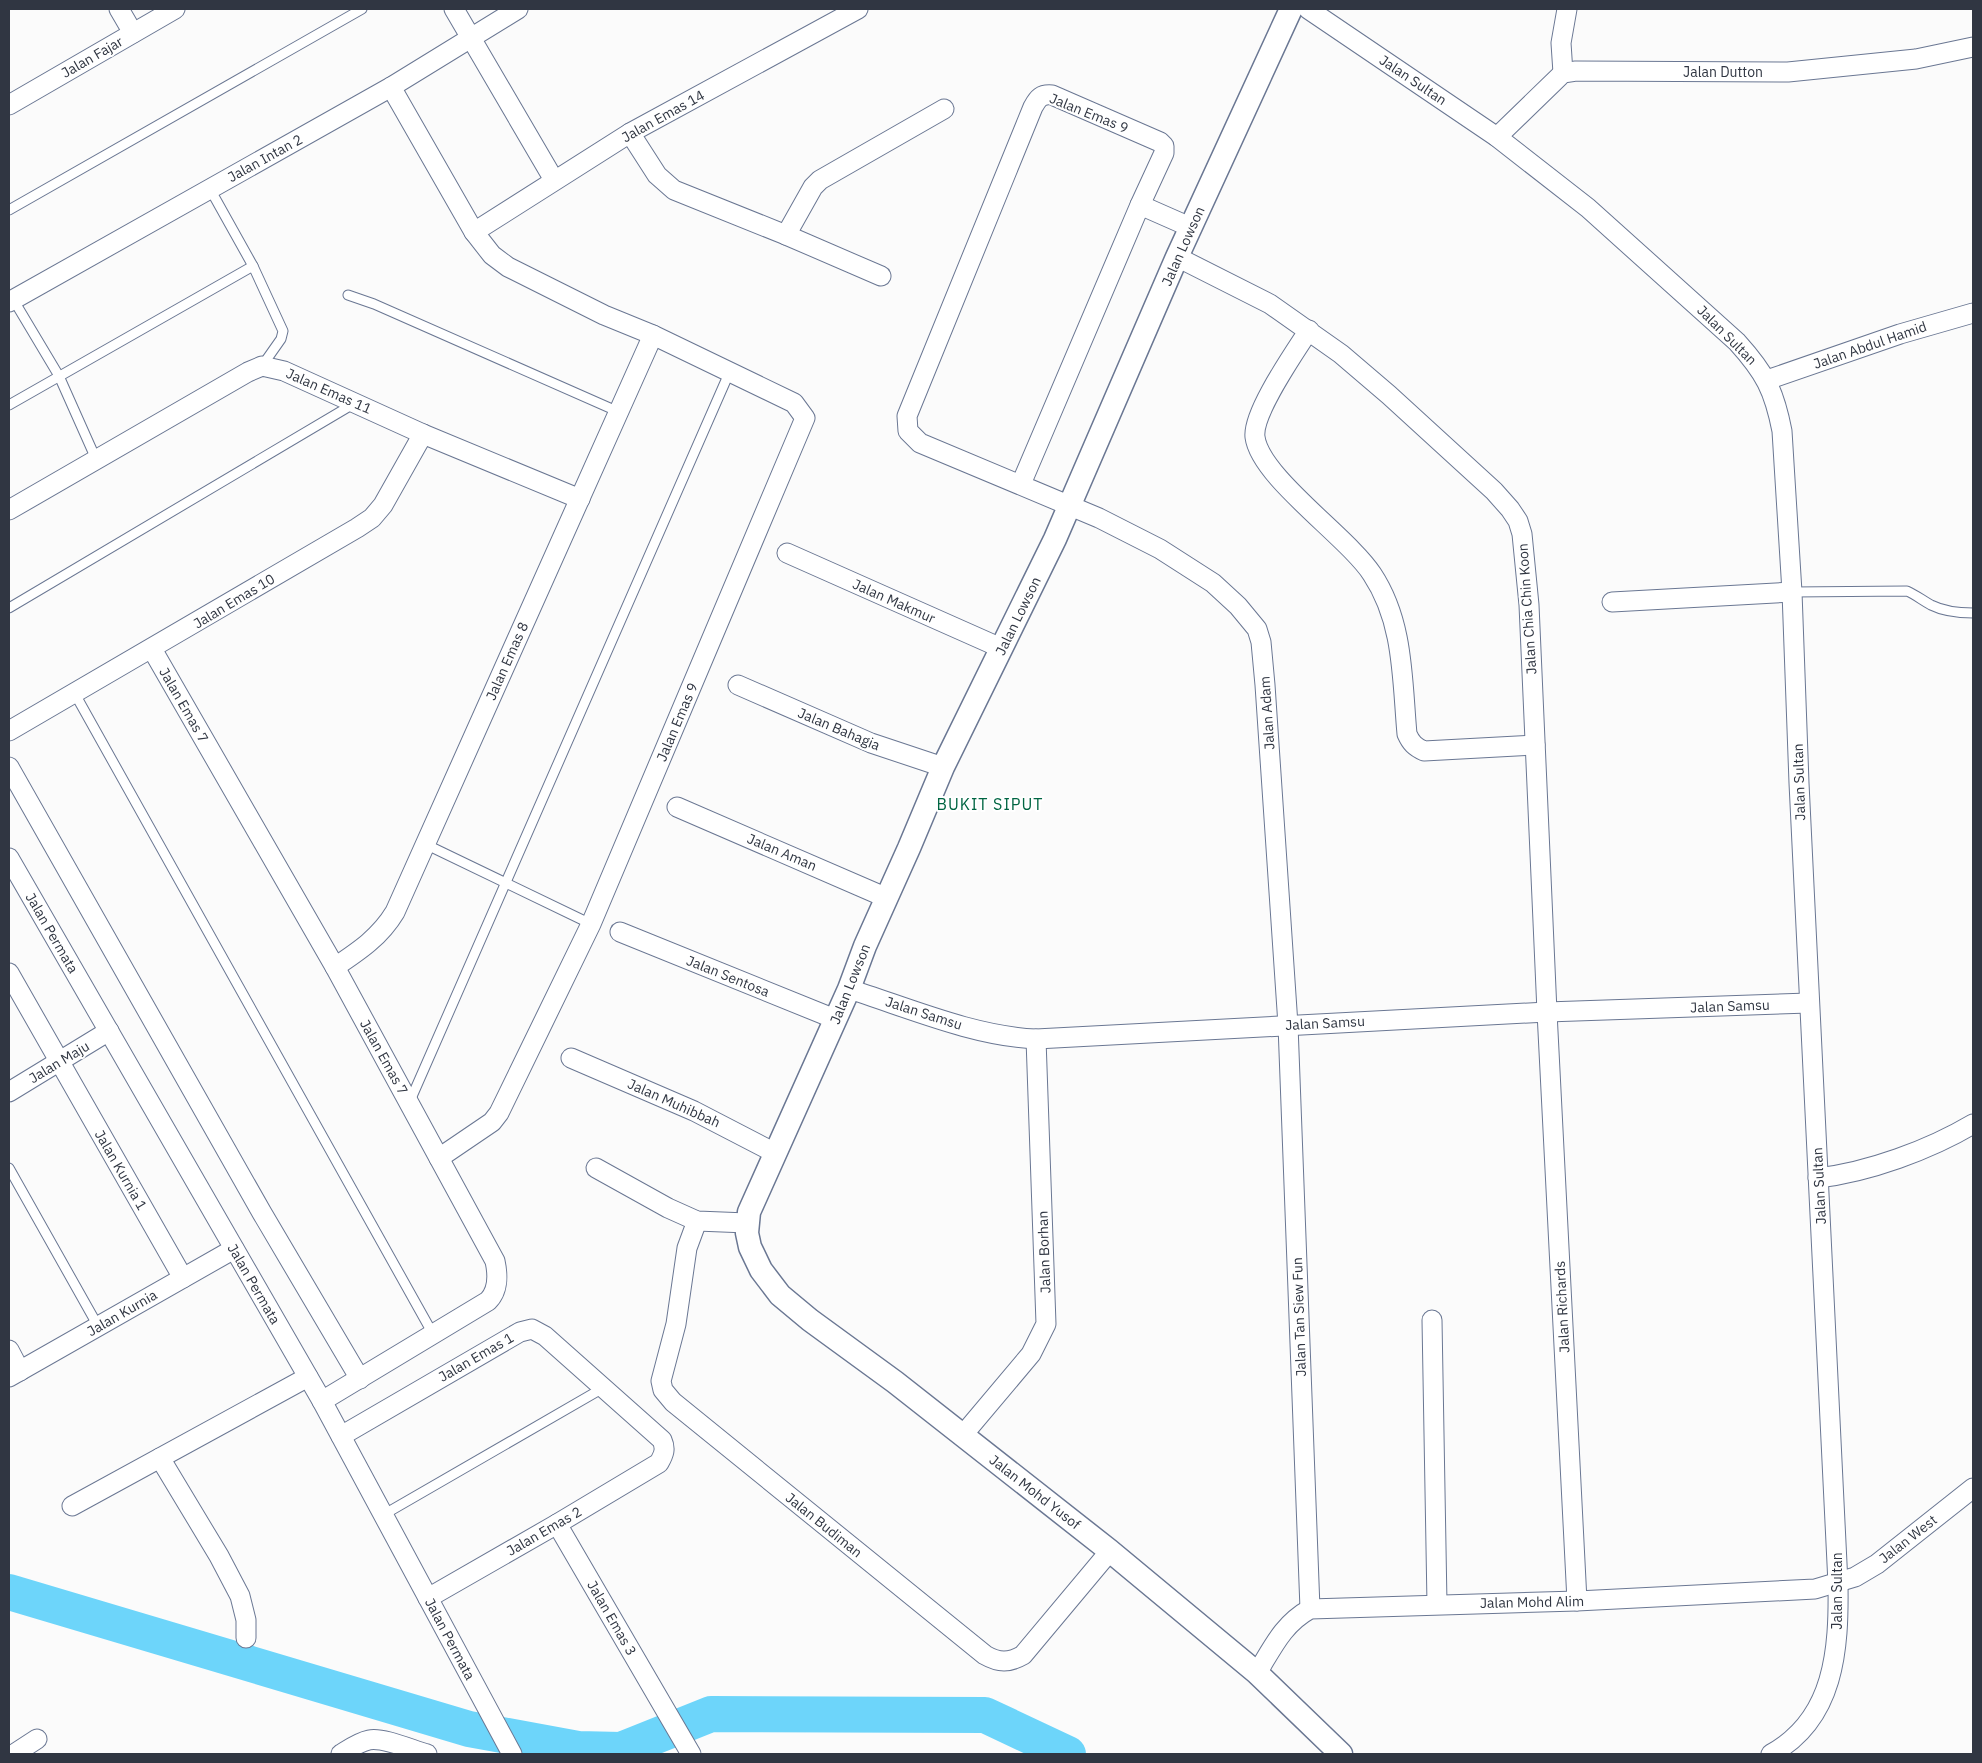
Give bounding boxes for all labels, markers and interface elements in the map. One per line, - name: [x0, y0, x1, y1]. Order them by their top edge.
- street label: Jalan Fajar: [58, 32, 126, 82]
- street label: Jalan Sultan: [1376, 51, 1450, 109]
- street label: Jalan Dutton: [1683, 63, 1763, 81]
- street label: Jalan Emas 14: [618, 86, 708, 146]
- street label: Jalan Emas 9: [1047, 89, 1131, 137]
- street label: Jalan Intan 2: [224, 130, 306, 186]
- street label: Jalan Lowson: [1157, 203, 1209, 289]
- street label: Jalan Sultan: [1693, 301, 1761, 369]
- street label: Jalan Abdul Hamid: [1811, 317, 1929, 373]
- street label: Jalan Emas 11: [283, 364, 375, 418]
- street label: Jalan Chia Chin Koon: [1513, 543, 1541, 675]
- street label: Jalan Emas 10: [190, 570, 278, 632]
- street label: Jalan Lowson: [991, 574, 1045, 658]
- street label: Jalan Makmur: [850, 575, 938, 627]
- street label: Jalan Emas 8: [482, 619, 532, 703]
- street label: Jalan Emas 7: [155, 664, 213, 746]
- street label: Jalan Adam: [1255, 675, 1279, 751]
- street label: Jalan Emas 9: [652, 680, 702, 764]
- street label: Jalan Bahagia: [795, 704, 883, 755]
- street label: Jalan Sultan: [1789, 743, 1809, 821]
- district label: BUKIT SIPUT: [936, 794, 1044, 814]
- street label: Jalan Aman: [745, 829, 819, 875]
- street label: Jalan Permata: [22, 889, 83, 977]
- street label: Jalan Lowson: [826, 941, 874, 1027]
- street label: Jalan Sentosa: [684, 951, 773, 1001]
- street label: Jalan Samsu: [883, 992, 965, 1034]
- street label: Jalan Samsu: [1690, 996, 1770, 1016]
- street label: Jalan Samsu: [1285, 1012, 1365, 1034]
- street label: Jalan Emas 7: [356, 1016, 412, 1098]
- street label: Jalan Maju: [25, 1037, 93, 1087]
- street label: Jalan Muhibbah: [625, 1075, 723, 1131]
- street label: Jalan Kurnia 1: [91, 1127, 151, 1213]
- street label: Jalan Sultan: [1808, 1147, 1830, 1225]
- street label: Jalan Borhan: [1034, 1210, 1054, 1294]
- street label: Jalan Permata: [224, 1240, 285, 1328]
- street label: Jalan Tan Siew Fun: [1288, 1257, 1310, 1377]
- street label: Jalan Richards: [1551, 1260, 1573, 1353]
- street label: Jalan Kurnia: [84, 1285, 161, 1340]
- street label: Jalan Emas 1: [435, 1328, 517, 1386]
- street label: Jalan Mohd Yusof: [986, 1451, 1085, 1533]
- street label: Jalan Budiman: [782, 1489, 866, 1561]
- street label: Jalan Emas 2: [503, 1502, 585, 1560]
- street label: Jalan West: [1875, 1511, 1941, 1567]
- street label: Jalan Sultan: [1828, 1552, 1846, 1630]
- street label: Jalan Emas 3: [583, 1577, 641, 1659]
- street label: Jalan Mohd Alim: [1480, 1592, 1584, 1612]
- street label: Jalan Permata: [421, 1595, 479, 1684]

